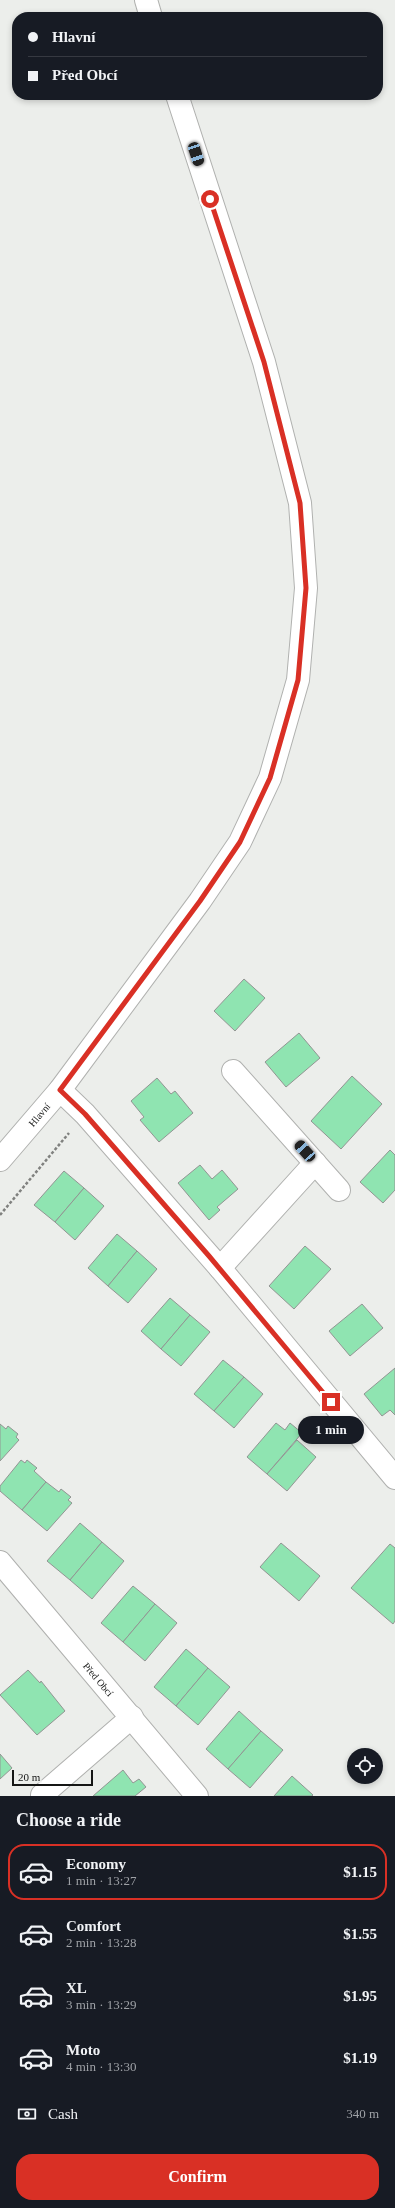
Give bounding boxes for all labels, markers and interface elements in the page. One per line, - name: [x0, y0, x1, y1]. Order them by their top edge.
- text: Hlavní: [52, 29, 95, 45]
- text: Před Obcí: [52, 67, 117, 83]
- car: [187, 141, 205, 167]
- route start: [201, 190, 219, 208]
- street label: Hlavní: [26, 1101, 53, 1129]
- car: [293, 1138, 317, 1164]
- route end: [322, 1393, 340, 1411]
- callout: 1 min: [298, 1416, 364, 1444]
- text: 1 min: [315, 1422, 347, 1437]
- street label: Před Obcí: [81, 1660, 115, 1699]
- map controls: [347, 1748, 383, 1784]
- button: locate: [347, 1748, 383, 1784]
- scale bar: [12, 1768, 93, 1787]
- text: 20 m: [18, 1771, 40, 1783]
- text: Choose a ride: [16, 1810, 121, 1830]
- icon: car: [18, 1854, 54, 1890]
- text: Economy: [66, 1856, 126, 1872]
- text: $1.15: [343, 1864, 377, 1880]
- text: 1 min · 13:27: [66, 1873, 136, 1888]
- icon: car: [18, 1916, 54, 1952]
- text: Comfort: [66, 1918, 121, 1934]
- text: $1.55: [343, 1926, 377, 1942]
- text: 2 min · 13:28: [66, 1935, 136, 1950]
- icon: car: [18, 1978, 54, 2014]
- text: XL: [66, 1980, 87, 1996]
- text: $1.95: [343, 1988, 377, 2004]
- text: 3 min · 13:29: [66, 1997, 136, 2012]
- icon: car: [18, 2040, 54, 2076]
- text: Moto: [66, 2042, 100, 2058]
- text: $1.19: [343, 2050, 377, 2066]
- text: 4 min · 13:30: [66, 2059, 136, 2074]
- icon: cash: [16, 2103, 38, 2125]
- text: Cash: [48, 2106, 78, 2122]
- text: 340 m: [346, 2106, 379, 2121]
- button: Confirm: [16, 2154, 379, 2200]

